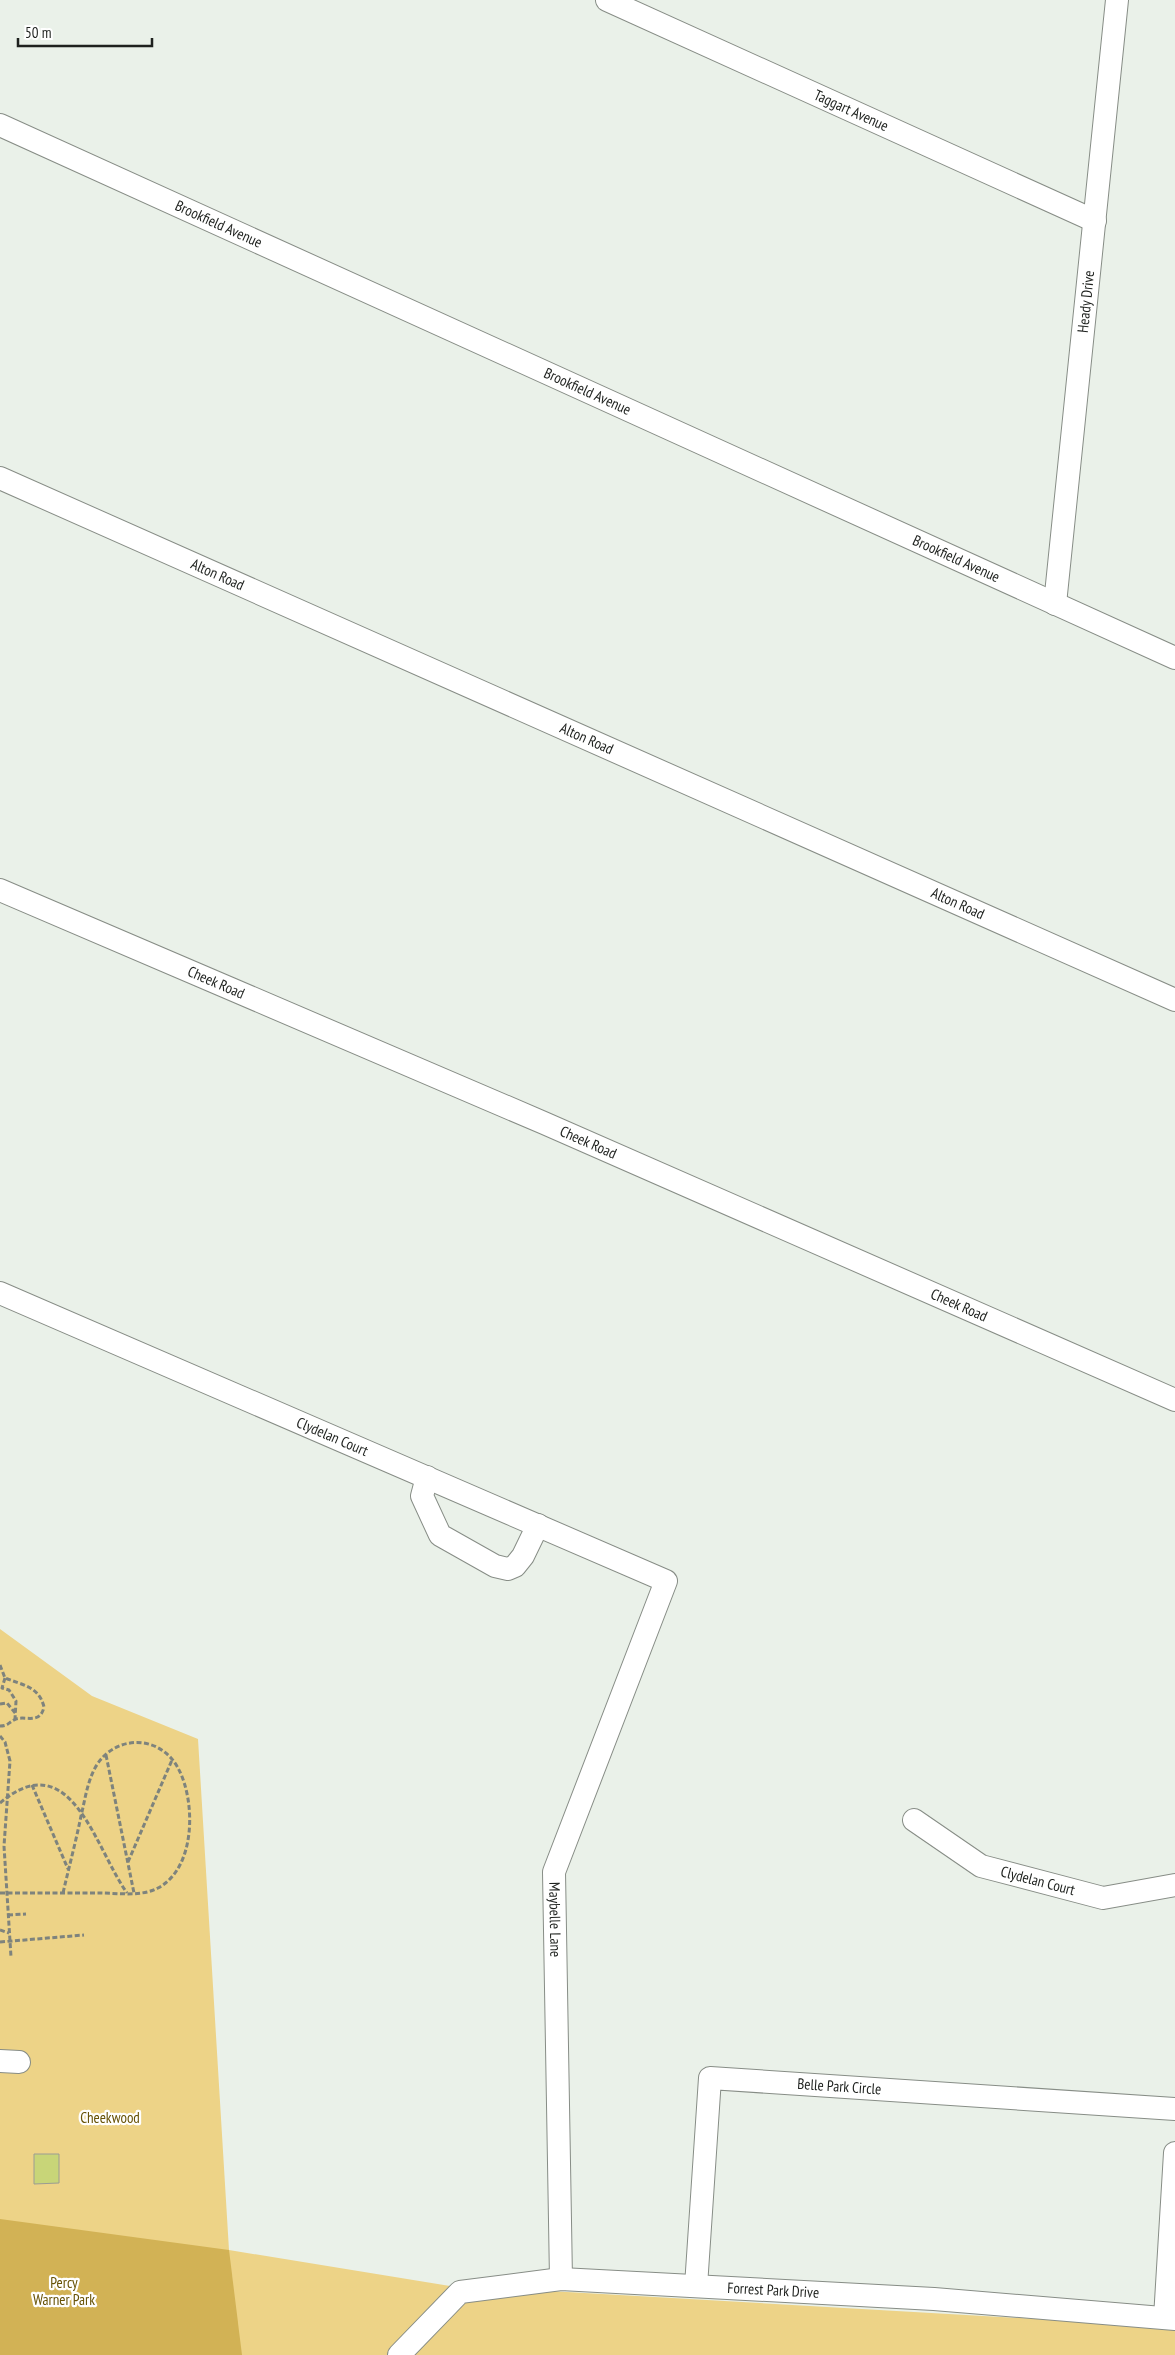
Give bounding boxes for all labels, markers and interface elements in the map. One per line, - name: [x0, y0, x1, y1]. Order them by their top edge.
- scale bar: [18, 15, 151, 47]
- text: 50 m: [25, 23, 51, 42]
- street label: Taggart Avenue: [811, 85, 892, 135]
- street label: Brookfield Avenue: [172, 196, 265, 252]
- street label: Heady Drive: [1073, 269, 1098, 334]
- street label: Brookfield Avenue: [541, 363, 634, 419]
- street label: Brookfield Avenue: [910, 530, 1003, 586]
- street label: Alton Road: [188, 554, 247, 594]
- street label: Alton Road: [557, 718, 617, 758]
- street label: Alton Road: [928, 883, 988, 923]
- street label: Cheek Road: [185, 962, 248, 1003]
- street label: Cheek Road: [557, 1121, 620, 1163]
- street label: Cheek Road: [928, 1284, 990, 1325]
- street label: Clydelan Court: [294, 1412, 371, 1460]
- street label: Clydelan Court: [999, 1862, 1077, 1899]
- street label: Maybelle Lane: [545, 1882, 565, 1957]
- street label: Belle Park Circle: [797, 2074, 882, 2098]
- park label: Cheekwood: [80, 2108, 140, 2127]
- park label: Percy Warner Park: [33, 2273, 95, 2309]
- street label: Forrest Park Drive: [727, 2278, 820, 2302]

